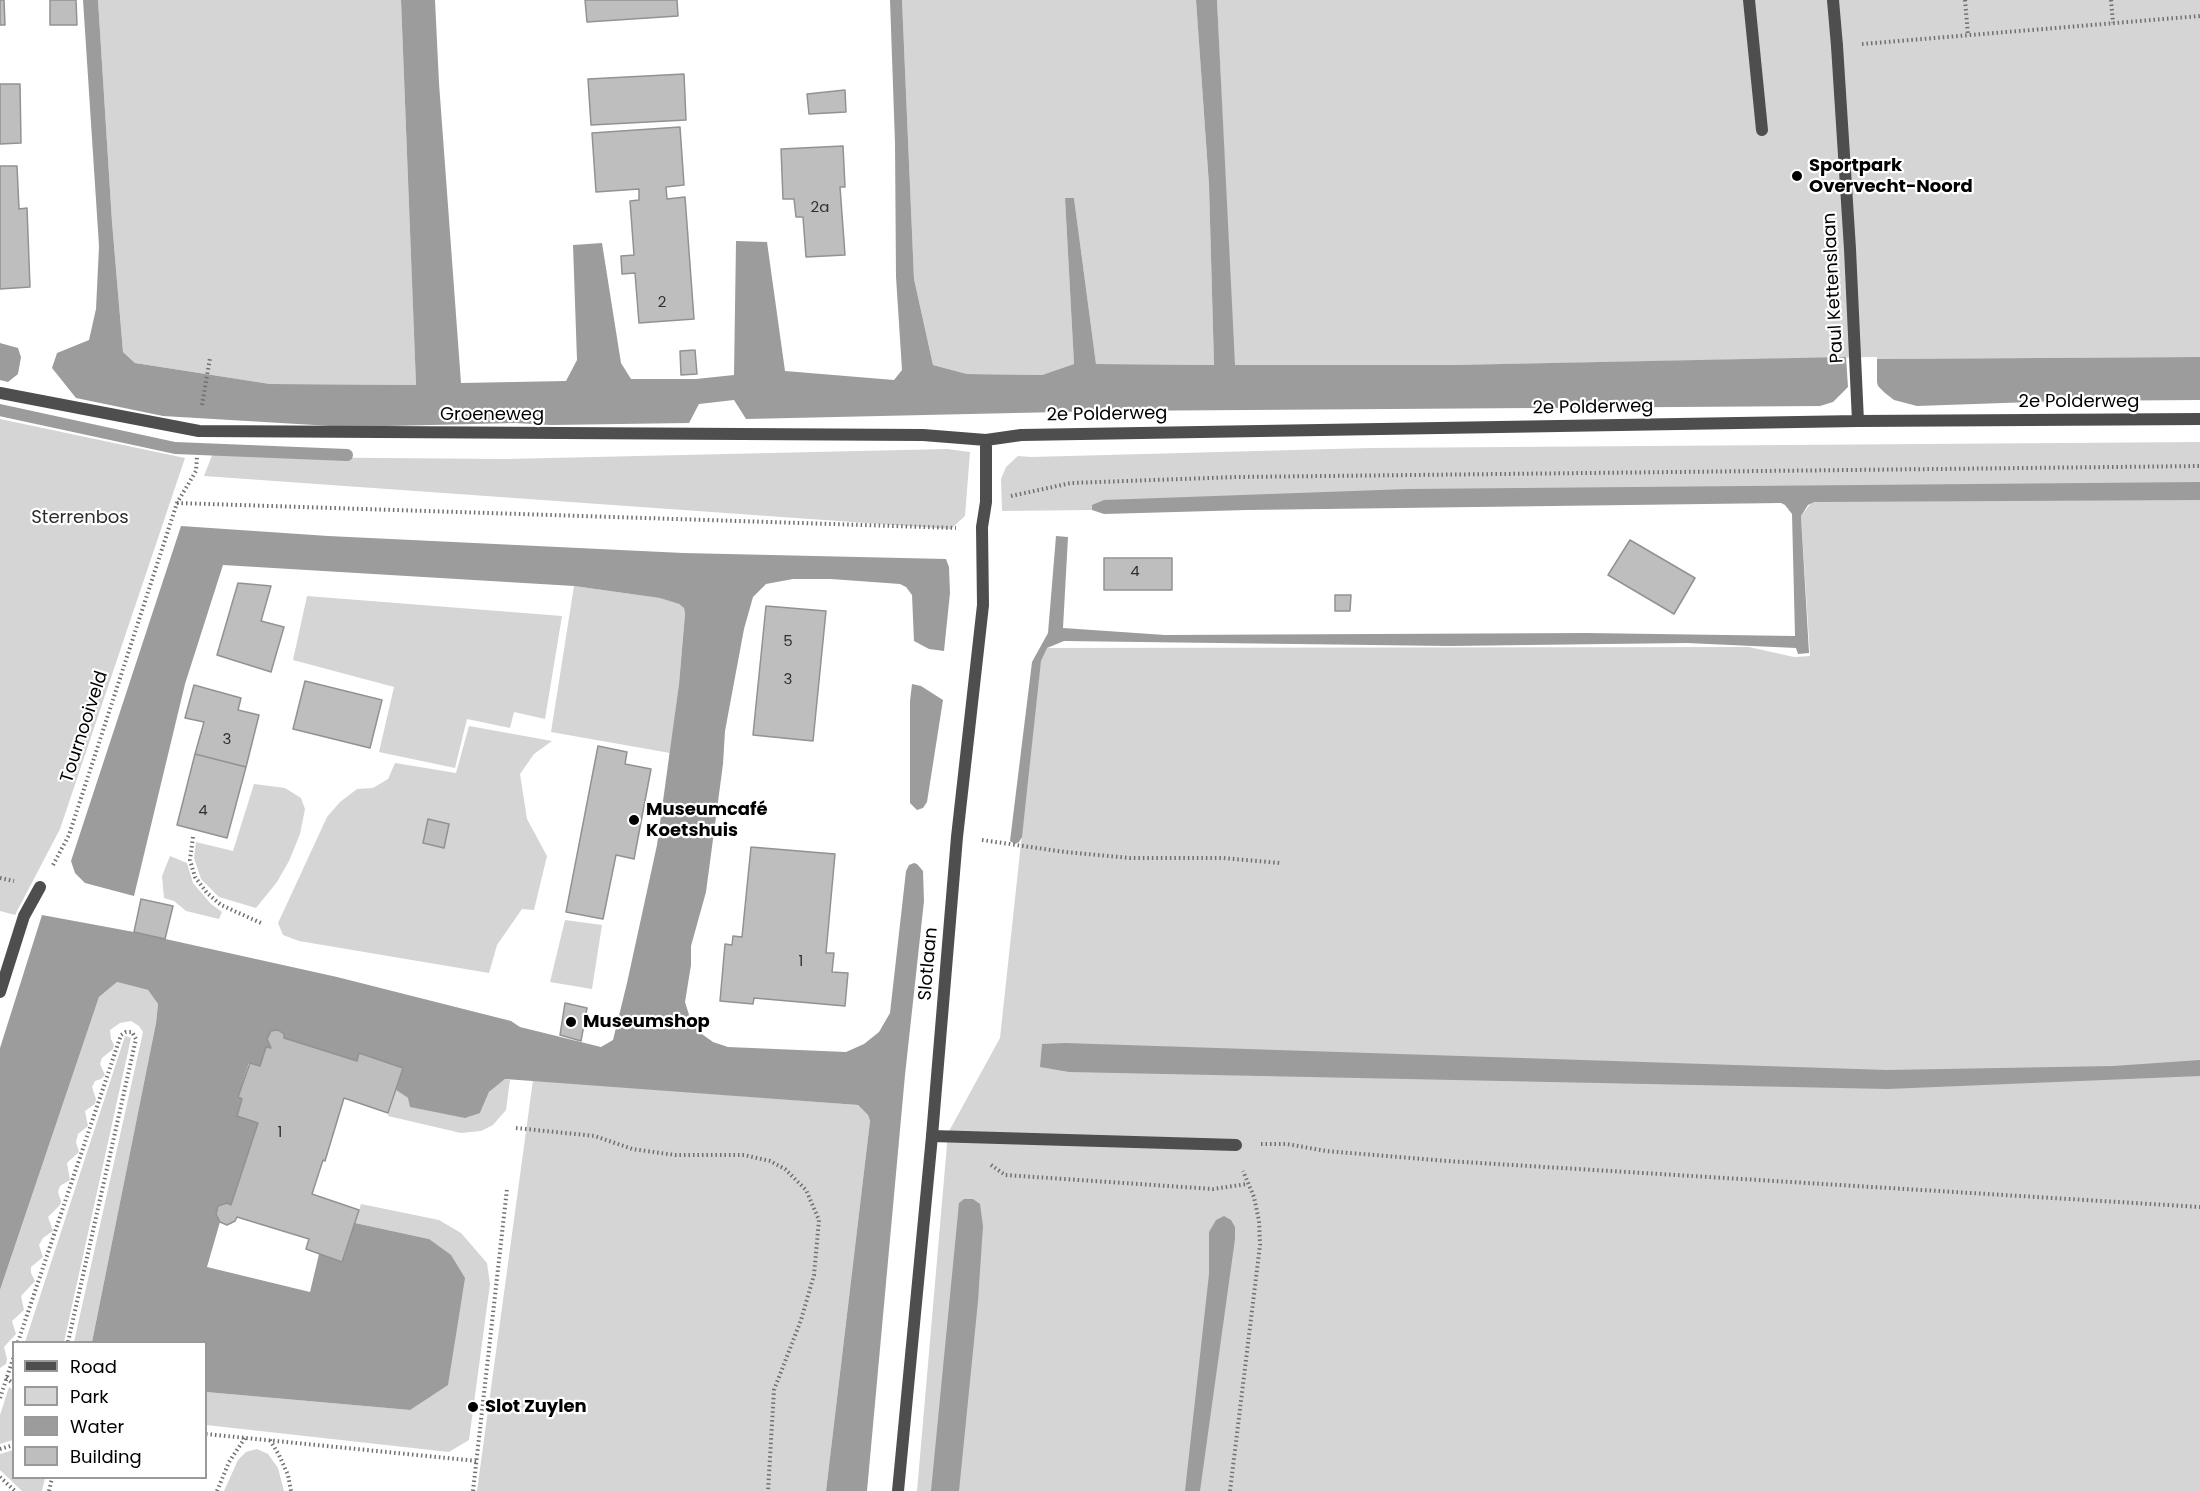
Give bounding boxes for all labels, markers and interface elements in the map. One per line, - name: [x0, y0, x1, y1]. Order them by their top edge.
- place label: Sportpark Overvecht-Noord: [1809, 155, 1973, 198]
- marker: Sportpark Overvecht-Noord: [1790, 169, 1804, 183]
- house number: 2a: [811, 199, 829, 217]
- street label: Paul Kettenslaan: [1819, 212, 1849, 364]
- house number: 2: [658, 294, 666, 312]
- street label: 2e Polderweg: [2019, 391, 2139, 413]
- street label: 2e Polderweg: [1532, 396, 1654, 420]
- street label: 2e Polderweg: [1046, 403, 1168, 427]
- street label: Groeneweg: [440, 404, 544, 426]
- park label: Sterrenbos: [31, 507, 129, 529]
- house number: 4: [1130, 563, 1140, 581]
- house number: 5: [783, 633, 793, 651]
- street label: Tournooiveld: [57, 668, 113, 786]
- house number: 3: [784, 671, 792, 689]
- house number: 3: [223, 731, 231, 749]
- place label: Museumcafé Koetshuis: [646, 799, 768, 842]
- house number: 4: [198, 802, 208, 820]
- marker: Museumcafé Koetshuis: [627, 813, 641, 827]
- street label: Slotlaan: [915, 927, 943, 1001]
- house number: 1: [799, 953, 803, 971]
- place label: Museumshop: [583, 1011, 710, 1033]
- marker: Museumshop: [564, 1015, 578, 1029]
- house number: 1: [278, 1124, 282, 1142]
- legend: [12, 1341, 207, 1479]
- text: Road: [70, 1354, 117, 1379]
- text: Park: [70, 1384, 109, 1409]
- place label: Slot Zuylen: [485, 1396, 587, 1418]
- marker: Slot Zuylen: [466, 1400, 480, 1414]
- text: Water: [70, 1414, 124, 1439]
- text: Building: [70, 1444, 142, 1469]

